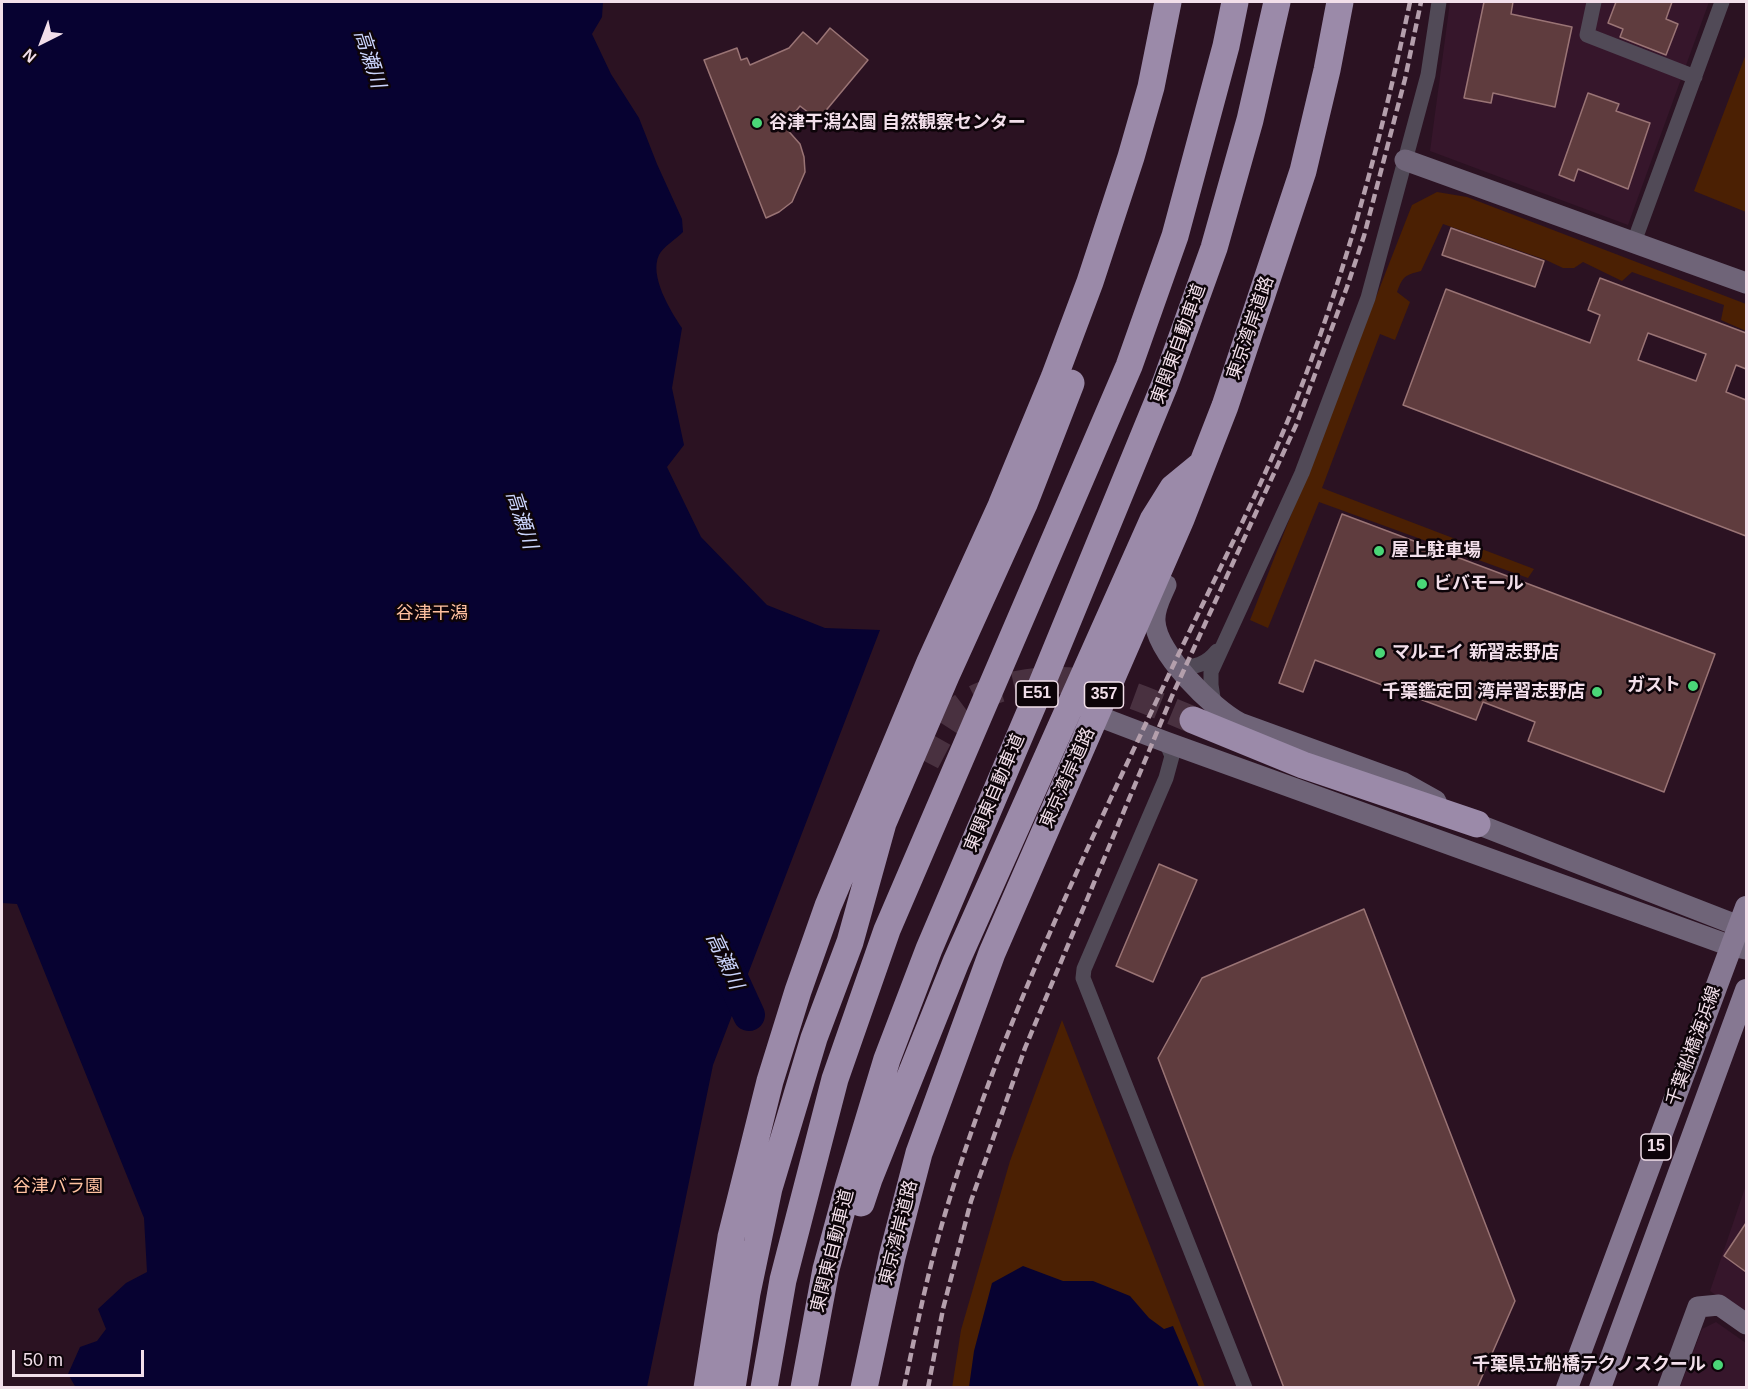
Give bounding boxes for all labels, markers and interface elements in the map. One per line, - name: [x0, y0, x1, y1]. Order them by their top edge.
- north arrow: [12, 12, 72, 72]
- water label: 高瀬川: [348, 27, 390, 91]
- text: N: [20, 46, 40, 66]
- place label: 谷津干潟公園 自然観察センター: [769, 112, 1026, 134]
- marker: 谷津干潟公園 自然観察センター: [750, 116, 764, 130]
- street label: 東京湾岸道路: [1223, 273, 1279, 383]
- street label: 東関東自動車道: [1147, 281, 1211, 407]
- water label: 高瀬川: [500, 488, 542, 552]
- place label: 屋上駐車場: [1391, 540, 1481, 562]
- marker: 屋上駐車場: [1372, 544, 1386, 558]
- place label: ビバモール: [1434, 573, 1524, 595]
- marker: ビバモール: [1415, 577, 1429, 591]
- park label: 谷津干潟: [396, 603, 468, 625]
- place label: マルエイ 新習志野店: [1392, 642, 1559, 664]
- marker: マルエイ 新習志野店: [1373, 646, 1387, 660]
- place label: ガスト: [1627, 675, 1681, 697]
- marker: ガスト: [1686, 679, 1700, 693]
- road number: E51: [1016, 681, 1058, 707]
- place label: 千葉鑑定団 湾岸習志野店: [1382, 681, 1585, 703]
- road number: 357: [1084, 682, 1124, 708]
- marker: 千葉鑑定団 湾岸習志野店: [1590, 685, 1604, 699]
- street label: 東京湾岸道路: [1036, 724, 1100, 832]
- street label: 東関東自動車道: [960, 731, 1030, 855]
- water label: 高瀬川: [700, 929, 748, 993]
- street label: 千葉船橋海浜線: [1662, 983, 1726, 1109]
- road number: 15: [1641, 1134, 1671, 1160]
- park label: 谷津バラ園: [13, 1176, 103, 1198]
- street label: 東京湾岸道路: [875, 1178, 923, 1288]
- street label: 東関東自動車道: [807, 1187, 859, 1315]
- scale bar: [15, 1338, 147, 1376]
- text: 50 m: [23, 1350, 63, 1370]
- place label: 千葉県立船橋テクノスクール: [1472, 1354, 1706, 1376]
- marker: 千葉県立船橋テクノスクール: [1711, 1358, 1725, 1372]

